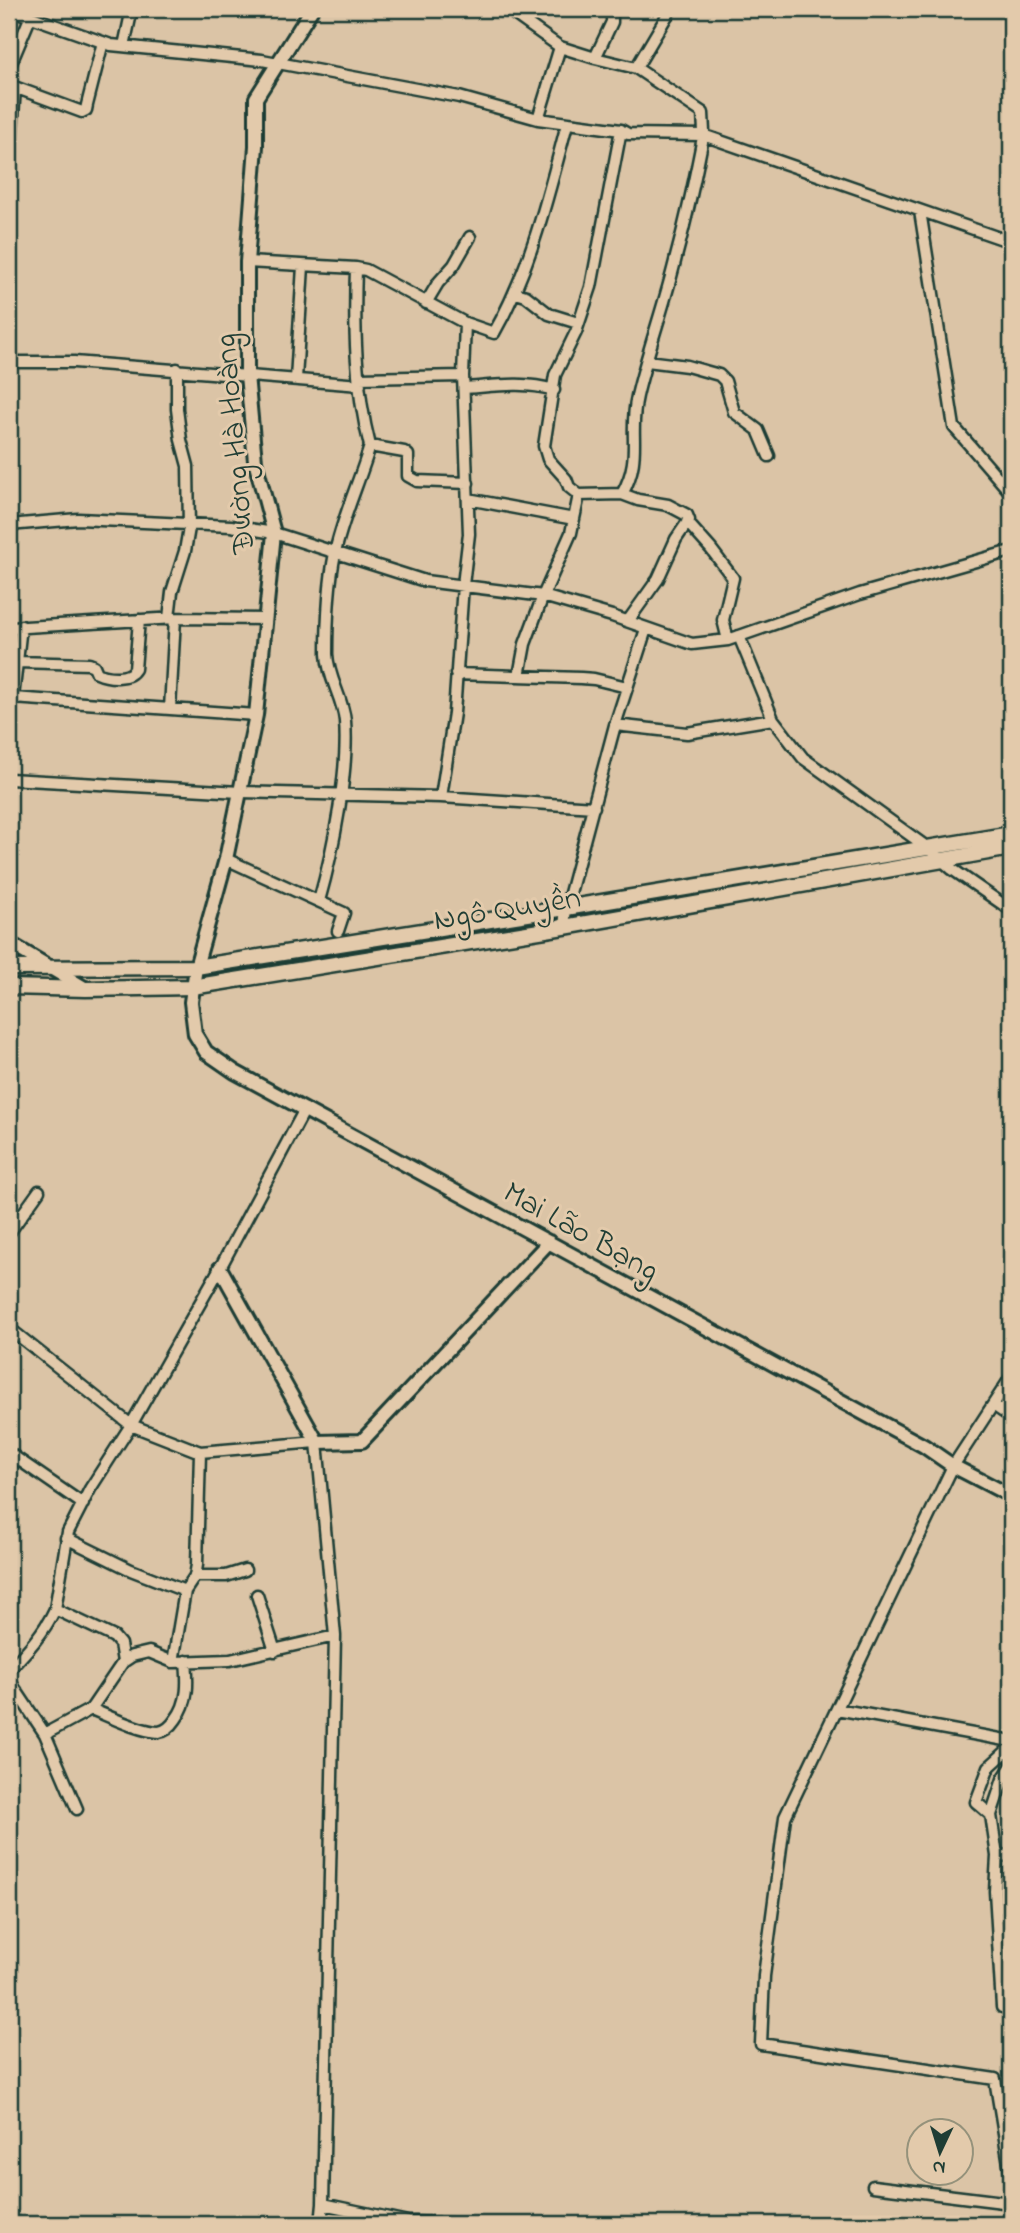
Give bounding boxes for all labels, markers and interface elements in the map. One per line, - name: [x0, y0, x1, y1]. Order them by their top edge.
- street label: Đường Hà Hoàng: [203, 332, 270, 557]
- street label: Ngô Quyền: [431, 876, 584, 945]
- street label: Mai Lão Bạng: [494, 1171, 667, 1295]
- north arrow: [904, 2118, 974, 2188]
- text: N: [931, 2153, 946, 2180]

